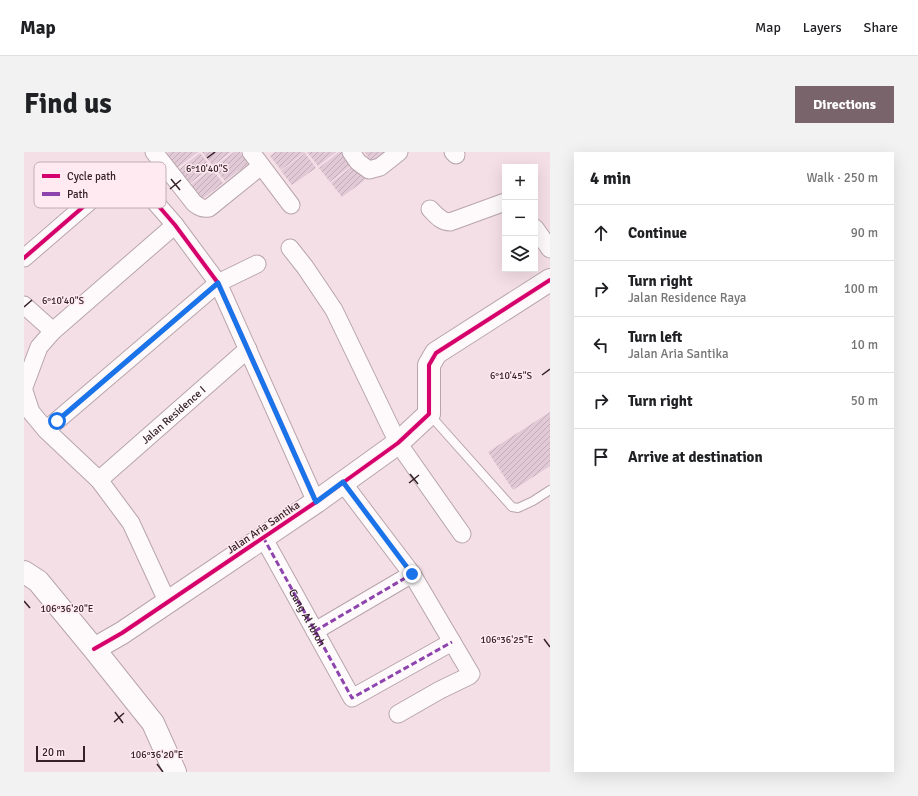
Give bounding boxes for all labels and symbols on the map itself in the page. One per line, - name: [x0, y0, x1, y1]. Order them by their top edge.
- legend: [34, 162, 166, 208]
- text: 6°10'40"S: [186, 163, 229, 175]
- text: Cycle path: [67, 170, 116, 183]
- text: Path: [67, 188, 88, 201]
- text: 6°10'40"S: [42, 295, 85, 307]
- text: 6°10'45"S: [490, 370, 533, 382]
- street label: Jalan Residence I: [139, 383, 208, 447]
- route start: [48, 412, 66, 430]
- street label: Jalan Aria Santika: [224, 498, 303, 557]
- route end: [403, 565, 421, 583]
- street label: Gang Al Ibroh: [286, 587, 328, 649]
- text: 106°36'20"E: [40, 603, 94, 615]
- text: 106°36'25"E: [480, 634, 534, 646]
- scale bar: [36, 744, 85, 763]
- text: 106°36'20"E: [130, 749, 184, 761]

